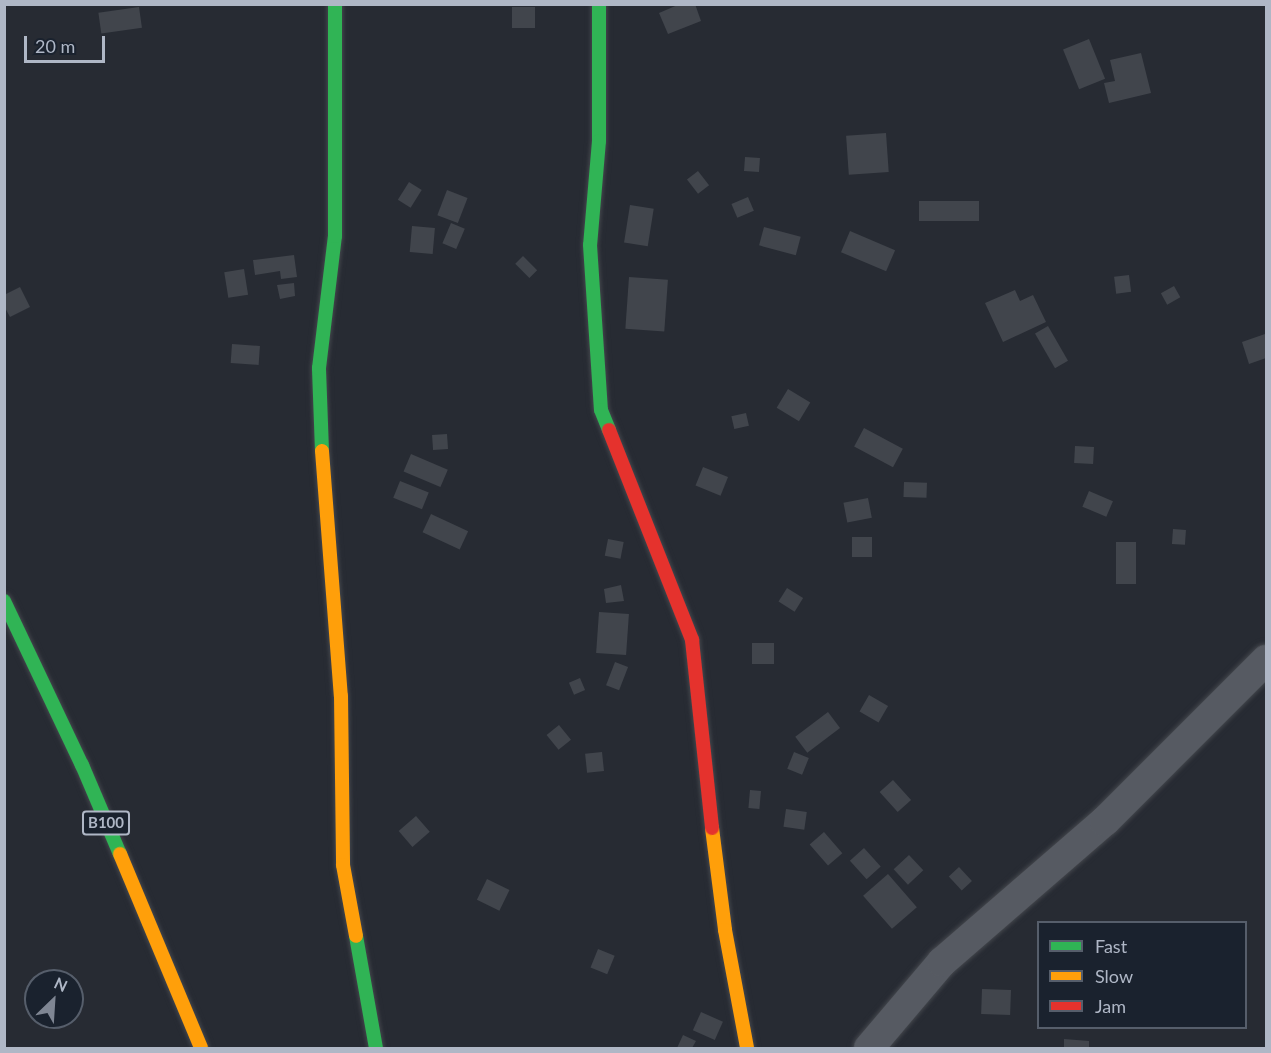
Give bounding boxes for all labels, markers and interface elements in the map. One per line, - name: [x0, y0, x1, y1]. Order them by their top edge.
- scale bar: [27, 24, 108, 62]
- text: 20 m: [35, 35, 75, 57]
- road number: B100: [82, 811, 130, 835]
- legend: [1037, 921, 1247, 1029]
- text: Fast: [1095, 935, 1127, 957]
- text: Slow: [1095, 965, 1133, 987]
- north arrow: [24, 969, 84, 1029]
- text: N: [51, 973, 71, 995]
- text: Jam: [1095, 995, 1126, 1017]

